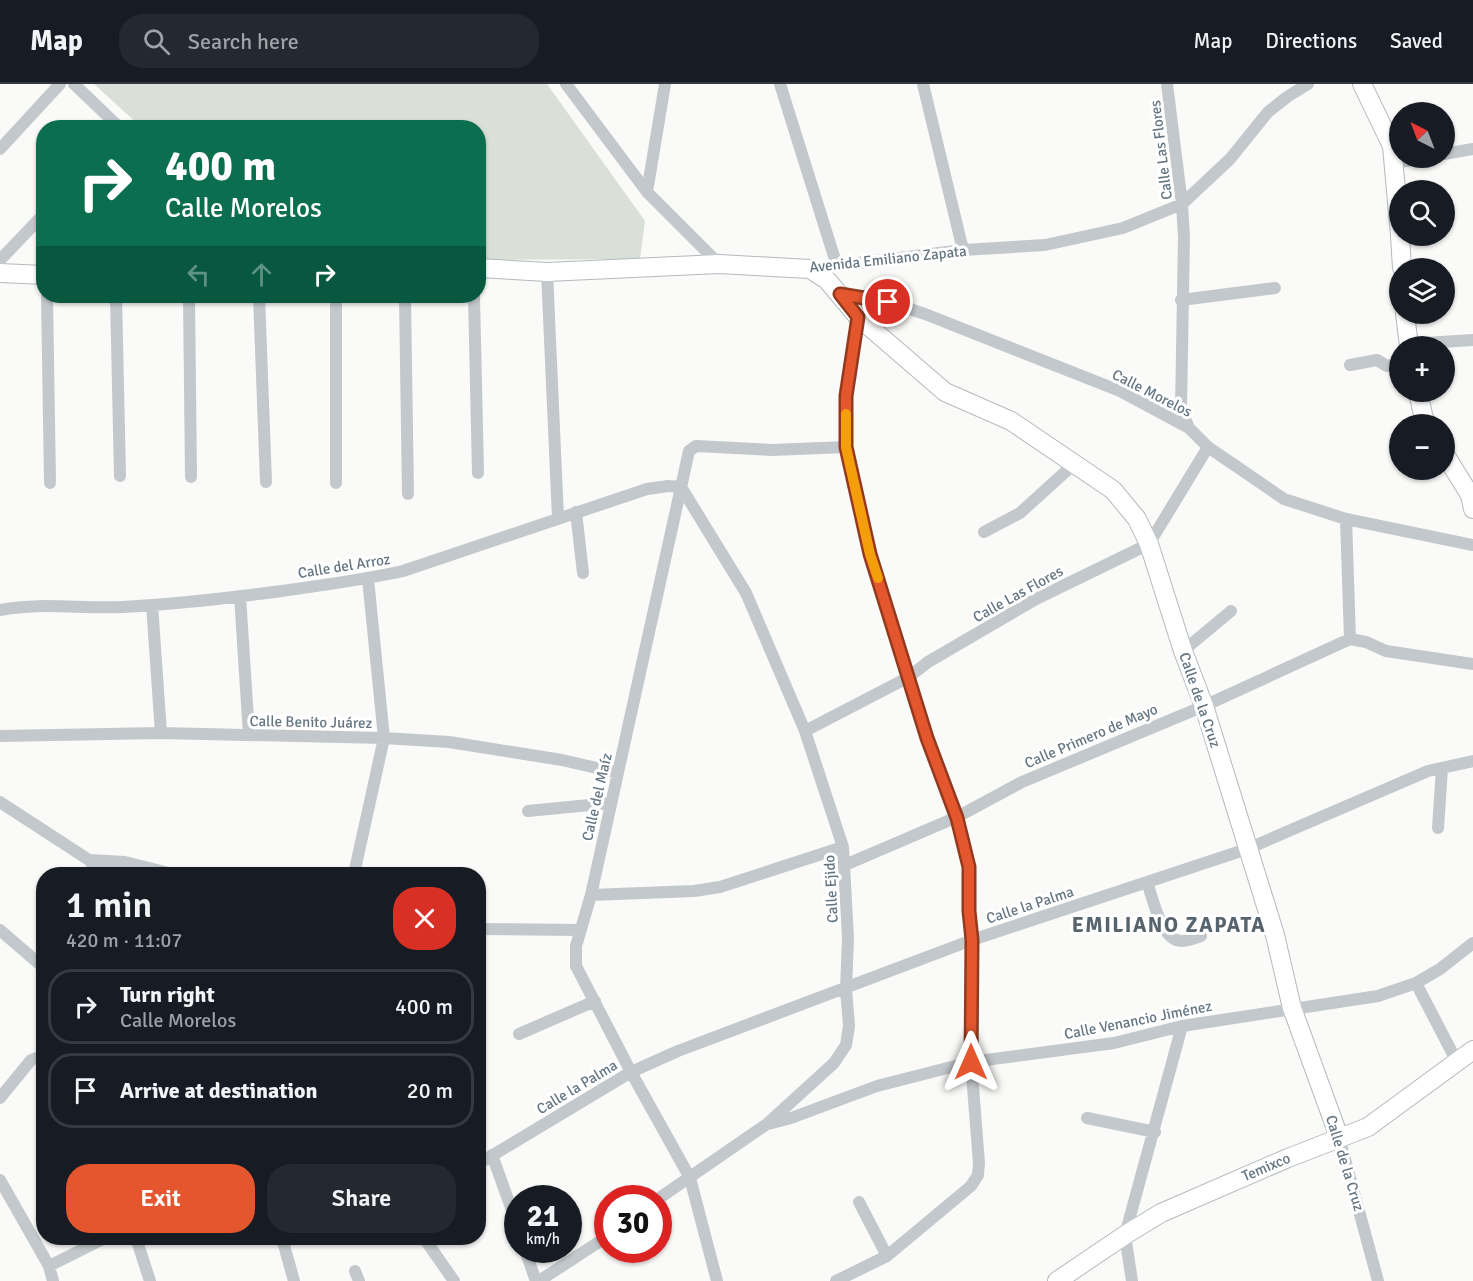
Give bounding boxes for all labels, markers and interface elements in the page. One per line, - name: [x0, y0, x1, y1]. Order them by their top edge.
- search box: [119, 14, 539, 68]
- text: Map: [30, 24, 83, 58]
- icon: search: [140, 25, 173, 58]
- text: Search here: [188, 28, 299, 55]
- text: Map: [1194, 28, 1232, 54]
- text: Directions: [1265, 28, 1357, 54]
- text: Saved: [1390, 28, 1443, 54]
- street label: Calle Las Flores: [1146, 99, 1176, 201]
- north arrow: [1389, 102, 1455, 168]
- map controls: [1389, 102, 1455, 480]
- text: 400 m: [165, 141, 276, 192]
- icon: right: [66, 144, 144, 222]
- button: search: [1389, 180, 1455, 246]
- text: Calle Morelos: [165, 192, 322, 225]
- street label: Avenida Emiliano Zapata: [808, 242, 968, 276]
- icon: left: [182, 258, 215, 291]
- icon: ahead: [245, 258, 278, 291]
- icon: right: [308, 258, 341, 291]
- button: layers: [1389, 258, 1455, 324]
- pin: [862, 276, 913, 327]
- icon: arrive: [871, 285, 904, 318]
- button: +: [1389, 336, 1455, 402]
- street label: Calle Morelos: [1109, 365, 1195, 421]
- button: −: [1389, 414, 1455, 480]
- street label: Calle del Arroz: [297, 550, 392, 582]
- street label: Calle Las Flores: [970, 562, 1067, 626]
- street label: Calle de la Cruz: [1175, 650, 1225, 750]
- street label: Calle Primero de Mayo: [1022, 700, 1160, 772]
- street label: Calle Benito Juárez: [249, 712, 373, 732]
- street label: Calle del Maíz: [578, 751, 616, 843]
- street label: Calle Ejido: [820, 854, 842, 924]
- street label: Calle la Palma: [984, 882, 1076, 928]
- text: 1 min: [66, 883, 152, 928]
- button: close: [393, 887, 456, 950]
- district label: EMILIANO ZAPATA: [1072, 912, 1266, 938]
- text: 420 m · 11:07: [66, 928, 182, 953]
- text: Turn right: [120, 981, 215, 1008]
- icon: right: [69, 990, 102, 1023]
- text: 400 m: [395, 993, 453, 1020]
- street label: Calle Venancio Jiménez: [1063, 997, 1214, 1043]
- text: Calle Morelos: [120, 1008, 236, 1033]
- position arrow: [939, 1030, 1003, 1094]
- street label: Calle la Palma: [533, 1056, 621, 1118]
- icon: arrive: [69, 1074, 102, 1107]
- text: Arrive at destination: [120, 1077, 317, 1104]
- text: 20 m: [407, 1077, 453, 1104]
- street label: Calle de la Cruz: [1322, 1113, 1368, 1213]
- street label: Temixco: [1239, 1149, 1293, 1185]
- button: Exit: [66, 1164, 255, 1233]
- button: Share: [267, 1164, 456, 1233]
- speed limit sign: 30: [594, 1185, 672, 1263]
- text: 21: [527, 1198, 559, 1235]
- text: km/h: [526, 1230, 560, 1248]

